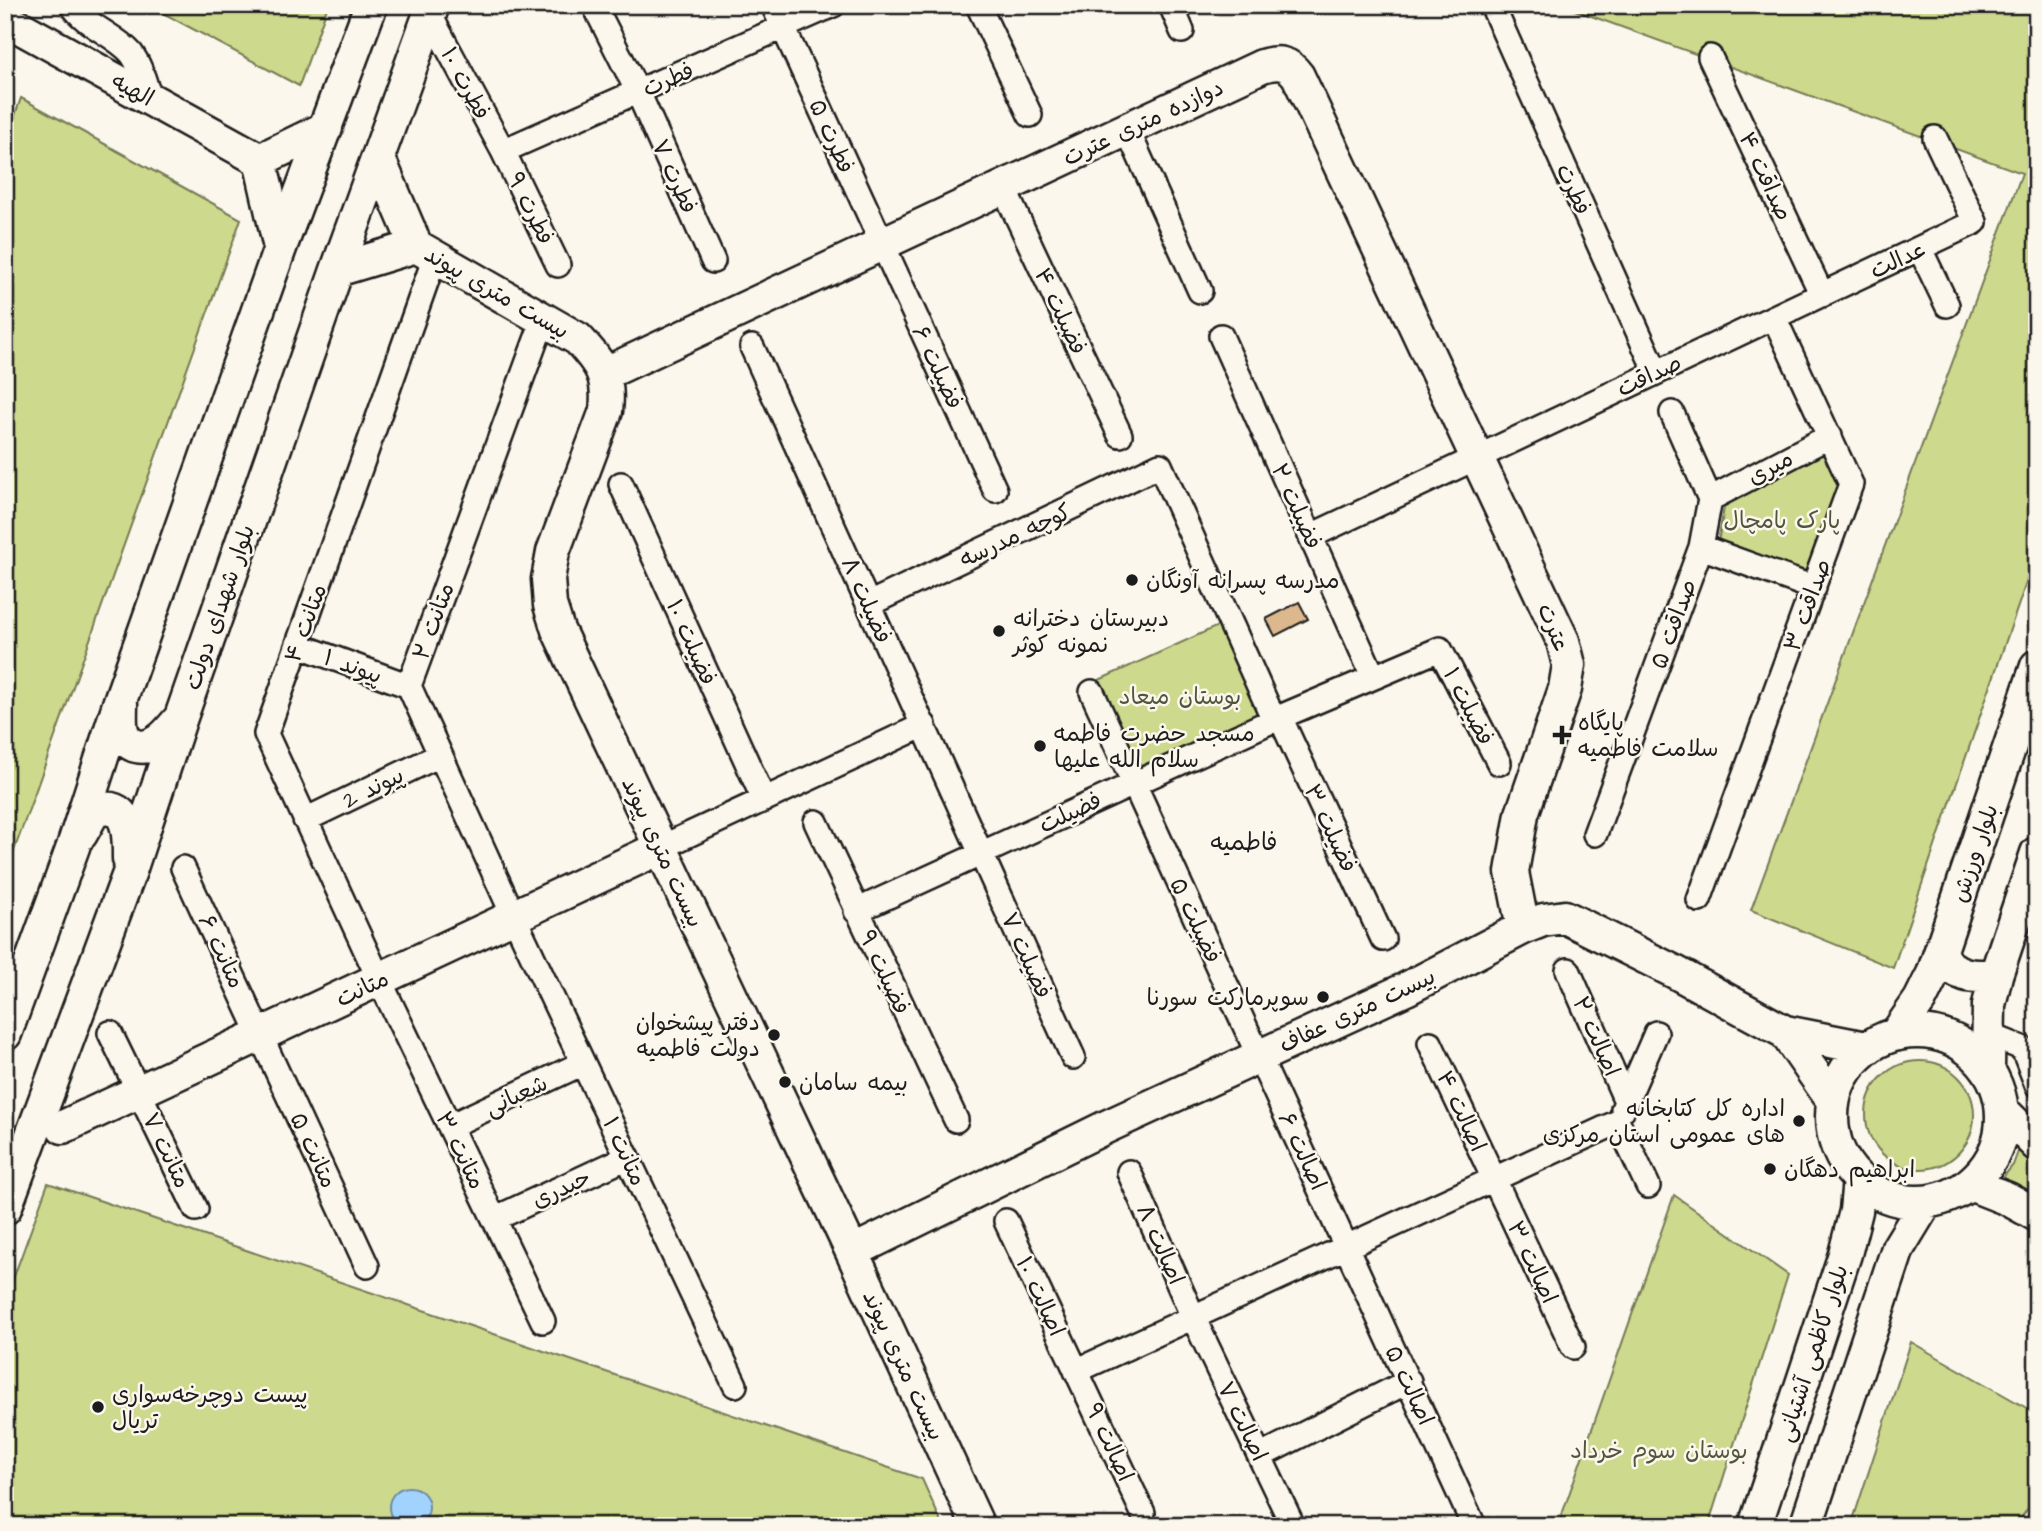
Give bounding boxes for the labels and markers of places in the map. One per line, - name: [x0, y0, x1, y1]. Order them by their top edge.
- place label: مدرسه پسرانه آونگان: [1146, 565, 1339, 597]
- marker: مدرسه پسرانه آونگان: [1124, 572, 1140, 588]
- place label: دبیرستان دخترانه نمونه کوثر: [1011, 603, 1169, 661]
- marker: دبیرستان دخترانه نمونه کوثر: [991, 623, 1007, 639]
- place label: پایگاه سلامت فاطمیه: [1578, 707, 1719, 765]
- place label: مسجد حضرت فاطمه سلام الله علیها: [1054, 718, 1255, 777]
- marker: پایگاه سلامت فاطمیه: [1552, 725, 1572, 745]
- marker: مسجد حضرت فاطمه سلام الله علیها: [1032, 738, 1048, 754]
- place label: سوپرمارکت سورنا: [1146, 982, 1309, 1014]
- marker: سوپرمارکت سورنا: [1315, 989, 1331, 1005]
- place label: دفتر پیشخوان دولت فاطمیه: [636, 1007, 760, 1065]
- marker: دفتر پیشخوان دولت فاطمیه: [766, 1027, 782, 1043]
- place label: بیمه سامان: [799, 1067, 908, 1099]
- marker: بیمه سامان: [777, 1074, 793, 1090]
- place label: اداره کل کتابخانه های عمومی استان مرکزی: [1543, 1093, 1785, 1151]
- marker: اداره کل کتابخانه های عمومی استان مرکزی: [1791, 1113, 1807, 1129]
- place label: ابراهیم دهگان: [1784, 1154, 1915, 1187]
- marker: ابراهیم دهگان: [1762, 1161, 1778, 1177]
- place label: پیست دوچرخه‌سواری تریال: [112, 1379, 308, 1437]
- marker: پیست دوچرخه‌سواری تریال: [90, 1399, 106, 1415]

